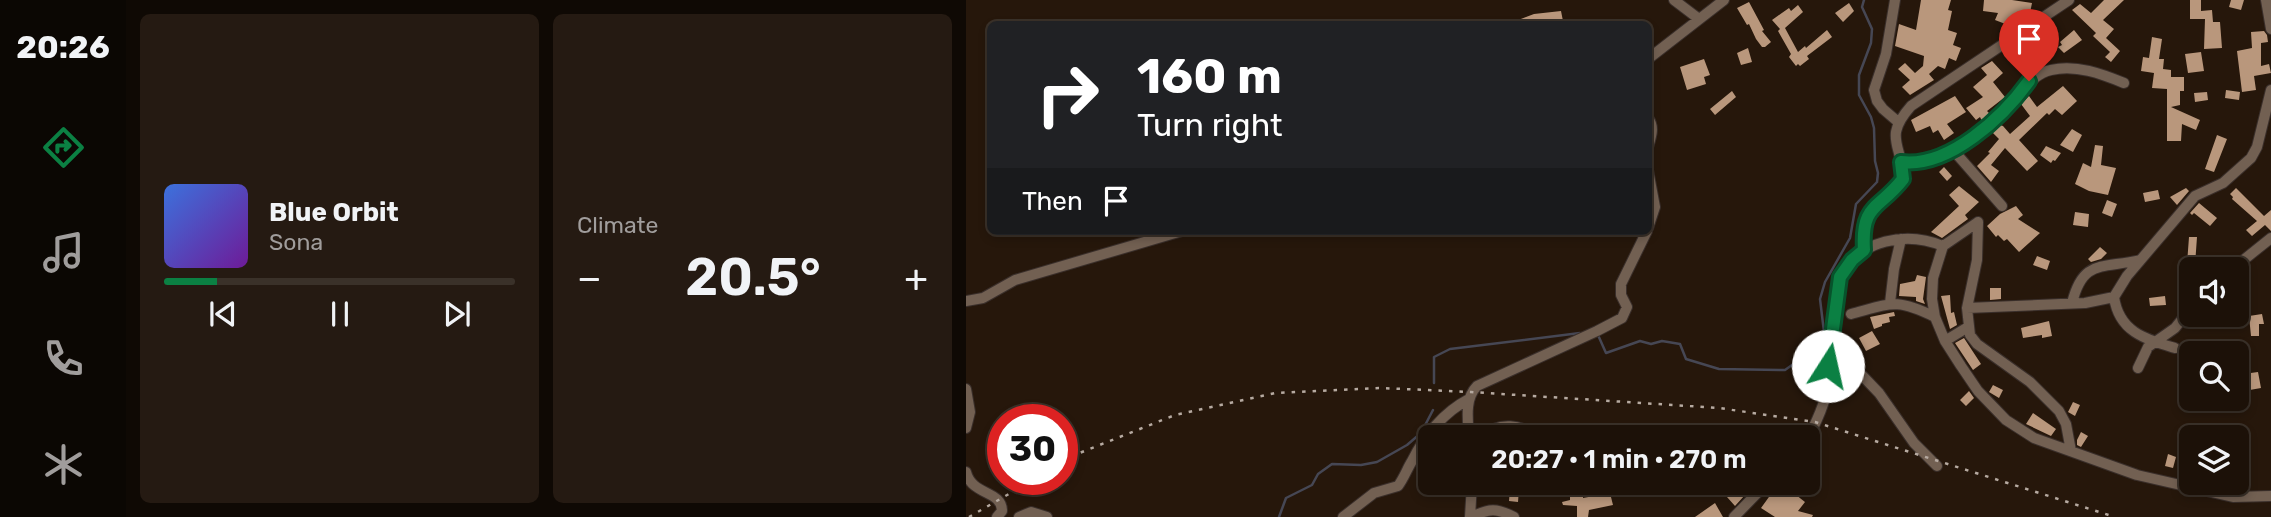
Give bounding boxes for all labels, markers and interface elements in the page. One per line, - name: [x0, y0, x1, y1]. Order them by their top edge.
- pin: [1999, 9, 2059, 81]
- icon: arrive: [2010, 20, 2048, 58]
- text: 20:26: [16, 28, 110, 66]
- text: 160 m: [1137, 47, 1282, 105]
- icon: right: [1022, 49, 1113, 140]
- text: Turn right: [1137, 106, 1282, 144]
- icon: directions: [39, 123, 88, 172]
- icon: arrive: [1097, 182, 1135, 220]
- text: Then: [1022, 186, 1083, 217]
- text: Blue Orbit: [269, 197, 399, 228]
- text: Climate: [577, 211, 658, 239]
- icon: music: [39, 228, 88, 277]
- text: Sona: [269, 228, 323, 256]
- text: 20.5°: [685, 246, 821, 308]
- text: −: [577, 255, 602, 301]
- text: +: [904, 255, 928, 301]
- map controls: [2179, 257, 2249, 495]
- button: sound: [2179, 257, 2249, 327]
- icon: previous: [204, 295, 242, 333]
- icon: pause: [321, 295, 359, 333]
- icon: next: [438, 295, 476, 333]
- position arrow: [1791, 329, 1865, 403]
- icon: phone: [39, 334, 88, 383]
- button: search: [2179, 341, 2249, 411]
- speed limit sign: 30: [987, 404, 1078, 495]
- button: layers: [2179, 425, 2249, 495]
- icon: climate: [39, 440, 88, 489]
- text: 20:27 · 1 min · 270 m: [1491, 444, 1747, 475]

